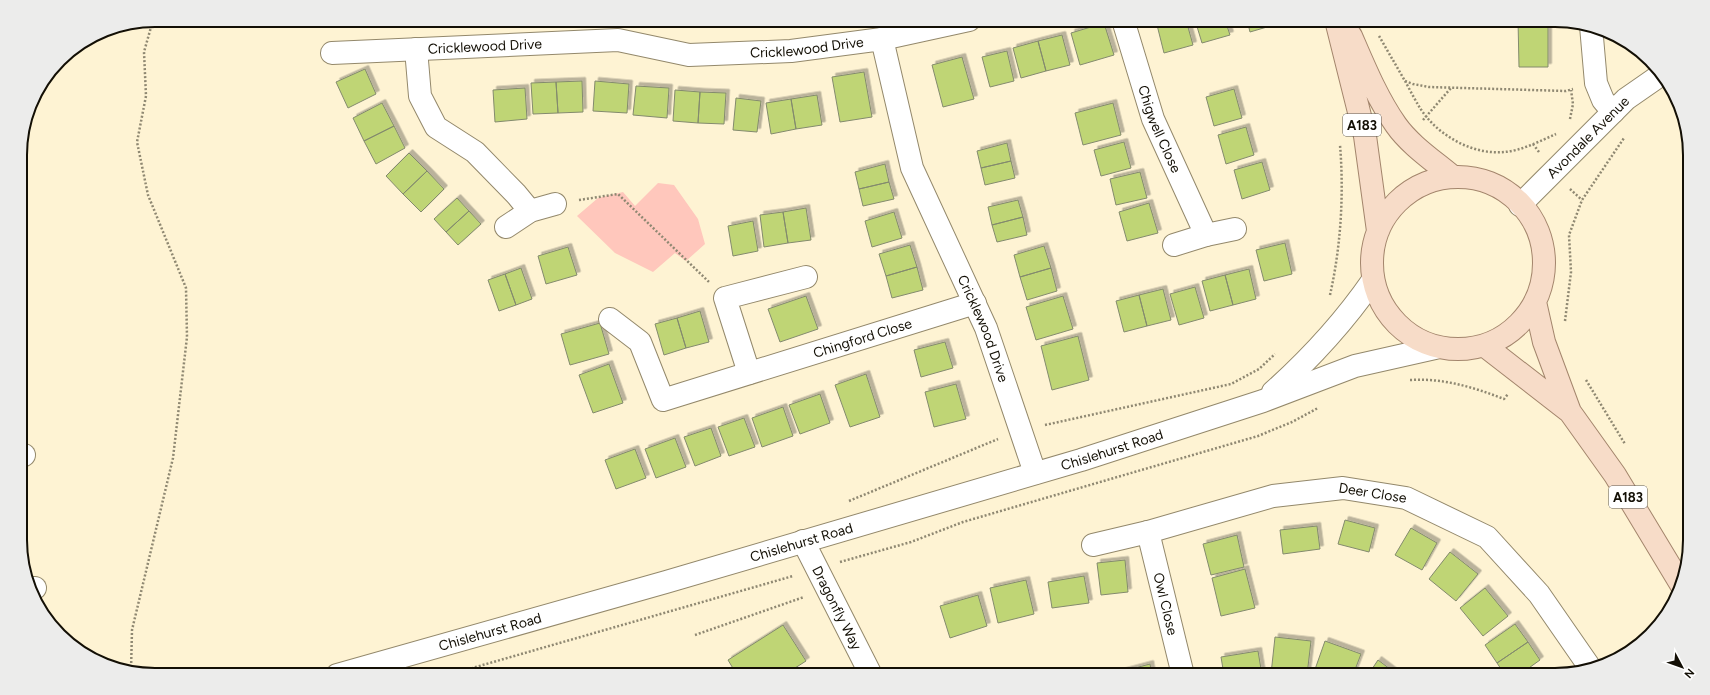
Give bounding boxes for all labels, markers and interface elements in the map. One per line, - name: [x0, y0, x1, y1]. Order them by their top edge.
- street label: Cricklewood Drive: [750, 33, 865, 62]
- street label: Cricklewood Drive: [427, 35, 543, 58]
- street label: Chigwell Close: [1134, 83, 1185, 176]
- street label: Avondale Avenue: [1544, 93, 1633, 182]
- road number: A183: [1343, 114, 1381, 136]
- street label: Cricklewood Drive: [954, 272, 1012, 385]
- street label: Chingford Close: [811, 315, 914, 362]
- street label: Chislehurst Road: [1059, 426, 1165, 474]
- street label: Deer Close: [1337, 479, 1408, 507]
- road number: A183: [1609, 486, 1647, 508]
- street label: Chislehurst Road: [748, 520, 855, 566]
- street label: Dragonfly Way: [808, 563, 865, 654]
- street label: Owl Close: [1149, 571, 1181, 637]
- street label: Chislehurst Road: [437, 610, 544, 655]
- north arrow: [1662, 647, 1702, 687]
- text: N: [1681, 666, 1697, 681]

